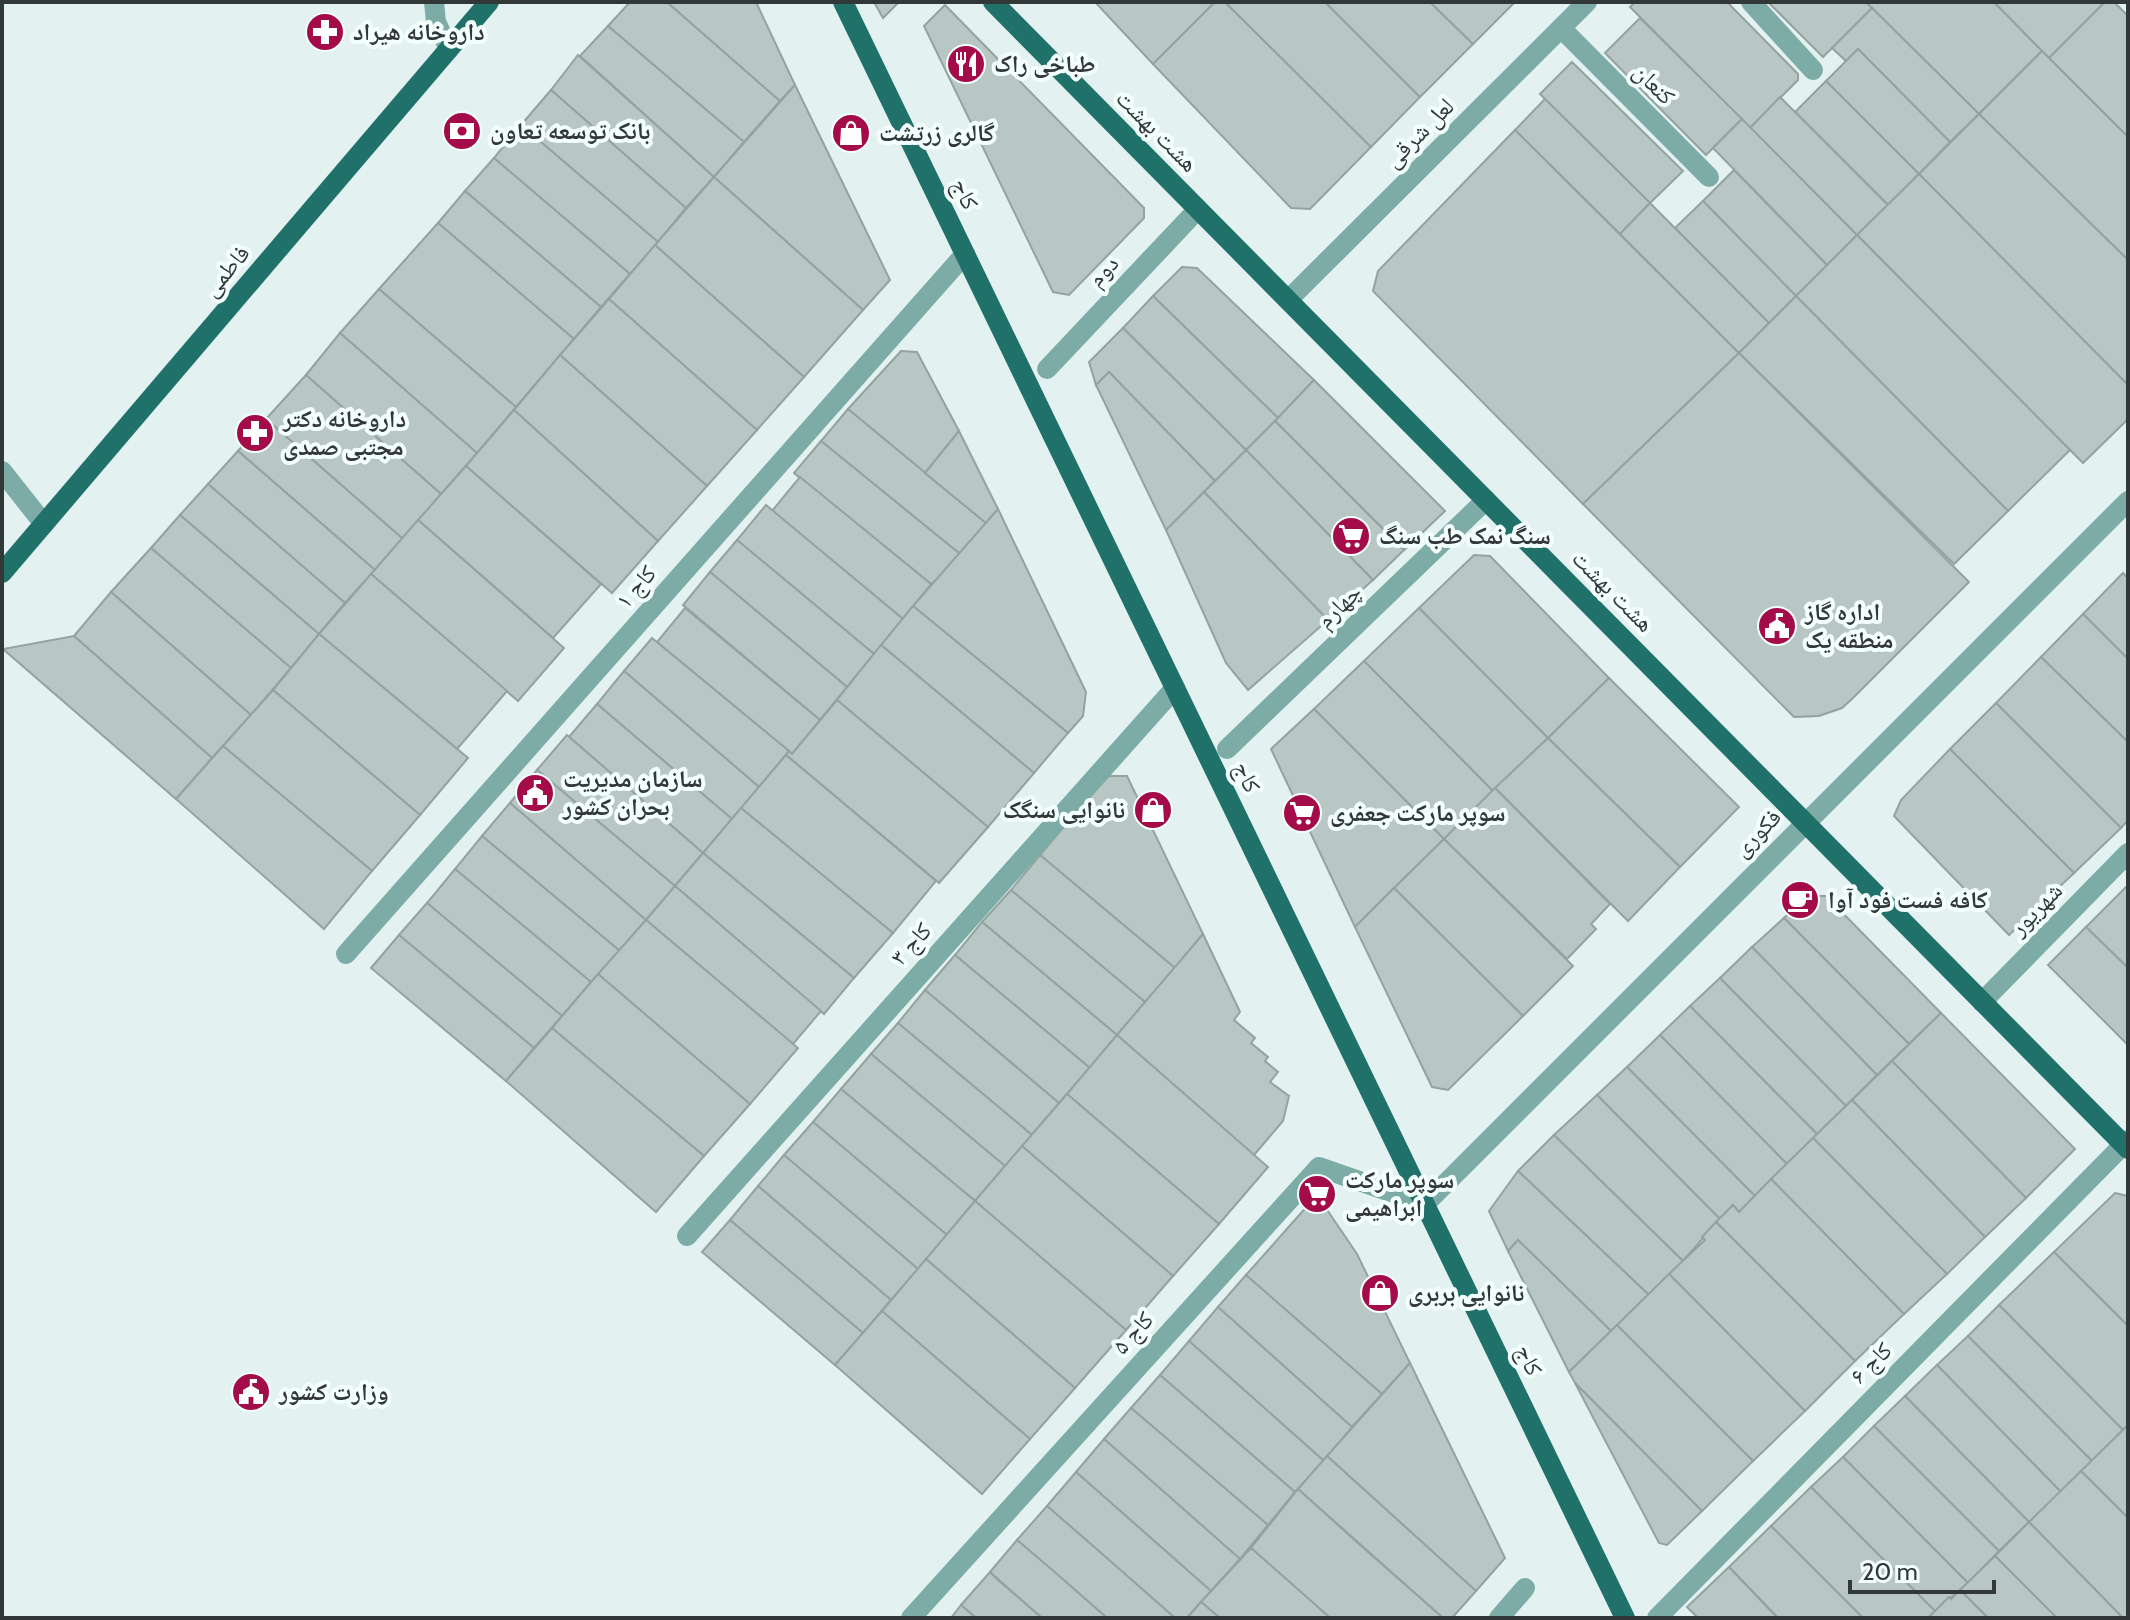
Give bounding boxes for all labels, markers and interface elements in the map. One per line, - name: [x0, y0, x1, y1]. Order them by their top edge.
- pharmacy icon: داروخانه هیراد: [304, 11, 346, 53]
- place label: داروخانه هیراد: [353, 17, 485, 46]
- restaurant icon: طباخی راک: [945, 43, 987, 85]
- place label: طباخی راک: [994, 49, 1096, 78]
- street label: کنعان: [1627, 57, 1681, 111]
- street label: هشت بهشت: [1110, 83, 1205, 178]
- street label: لعل شرقی: [1378, 92, 1460, 174]
- bank icon: بانک توسعه تعاون: [441, 110, 483, 152]
- shop icon: گالری زرتشت: [830, 112, 872, 154]
- place label: بانک توسعه تعاون: [490, 116, 650, 145]
- place label: گالری زرتشت: [879, 118, 995, 147]
- street label: کاج: [945, 173, 985, 215]
- street label: فاطمی: [196, 239, 255, 302]
- street label: دوم: [1081, 249, 1126, 294]
- place label: داروخانه دکتر مجتبی صمدی: [282, 404, 406, 461]
- pharmacy icon: داروخانه دکتر مجتبی صمدی: [234, 412, 276, 454]
- supermarket icon: سنگ نمک طب سنگ: [1330, 515, 1372, 557]
- place label: سنگ نمک طب سنگ: [1379, 521, 1551, 550]
- street label: هشت بهشت: [1566, 543, 1661, 638]
- street label: کاج ۱: [609, 559, 663, 615]
- street label: چهارم: [1310, 577, 1369, 635]
- place label: اداره گاز منطقه یک: [1804, 597, 1893, 654]
- public building icon: اداره گاز منطقه یک: [1756, 605, 1798, 647]
- street label: کاج: [1227, 756, 1267, 798]
- place label: سازمان مدیریت بحران کشور: [562, 764, 702, 821]
- public building icon: سازمان مدیریت بحران کشور: [514, 772, 556, 814]
- shop icon: نانوایی سنگک: [1132, 789, 1174, 831]
- supermarket icon: سوپر مارکت جعفری: [1281, 792, 1323, 834]
- place label: نانوایی سنگک: [1003, 795, 1125, 824]
- place label: سوپر مارکت جعفری: [1330, 798, 1506, 827]
- street label: فکوری: [1726, 802, 1787, 863]
- street label: شهریور: [2003, 876, 2068, 942]
- cafe icon: کافه فست فود آوا: [1779, 879, 1821, 921]
- place label: کافه فست فود آوا: [1828, 885, 1988, 914]
- street label: کاج ۳: [884, 916, 938, 972]
- place label: سوپر مارکت ابراهیمی: [1345, 1165, 1454, 1222]
- supermarket icon: سوپر مارکت ابراهیمی: [1296, 1173, 1338, 1215]
- shop icon: نانوایی بربری: [1359, 1272, 1401, 1314]
- place label: نانوایی بربری: [1408, 1278, 1524, 1307]
- street label: کاج ۵: [1106, 1305, 1160, 1361]
- street label: کاج ۶: [1844, 1336, 1898, 1390]
- street label: کاج: [1509, 1339, 1549, 1381]
- public building icon: وزارت کشور: [230, 1371, 272, 1413]
- place label: وزارت کشور: [278, 1377, 389, 1406]
- scale bar: [1850, 1544, 1994, 1594]
- text: 20 m: [1862, 1557, 1918, 1586]

